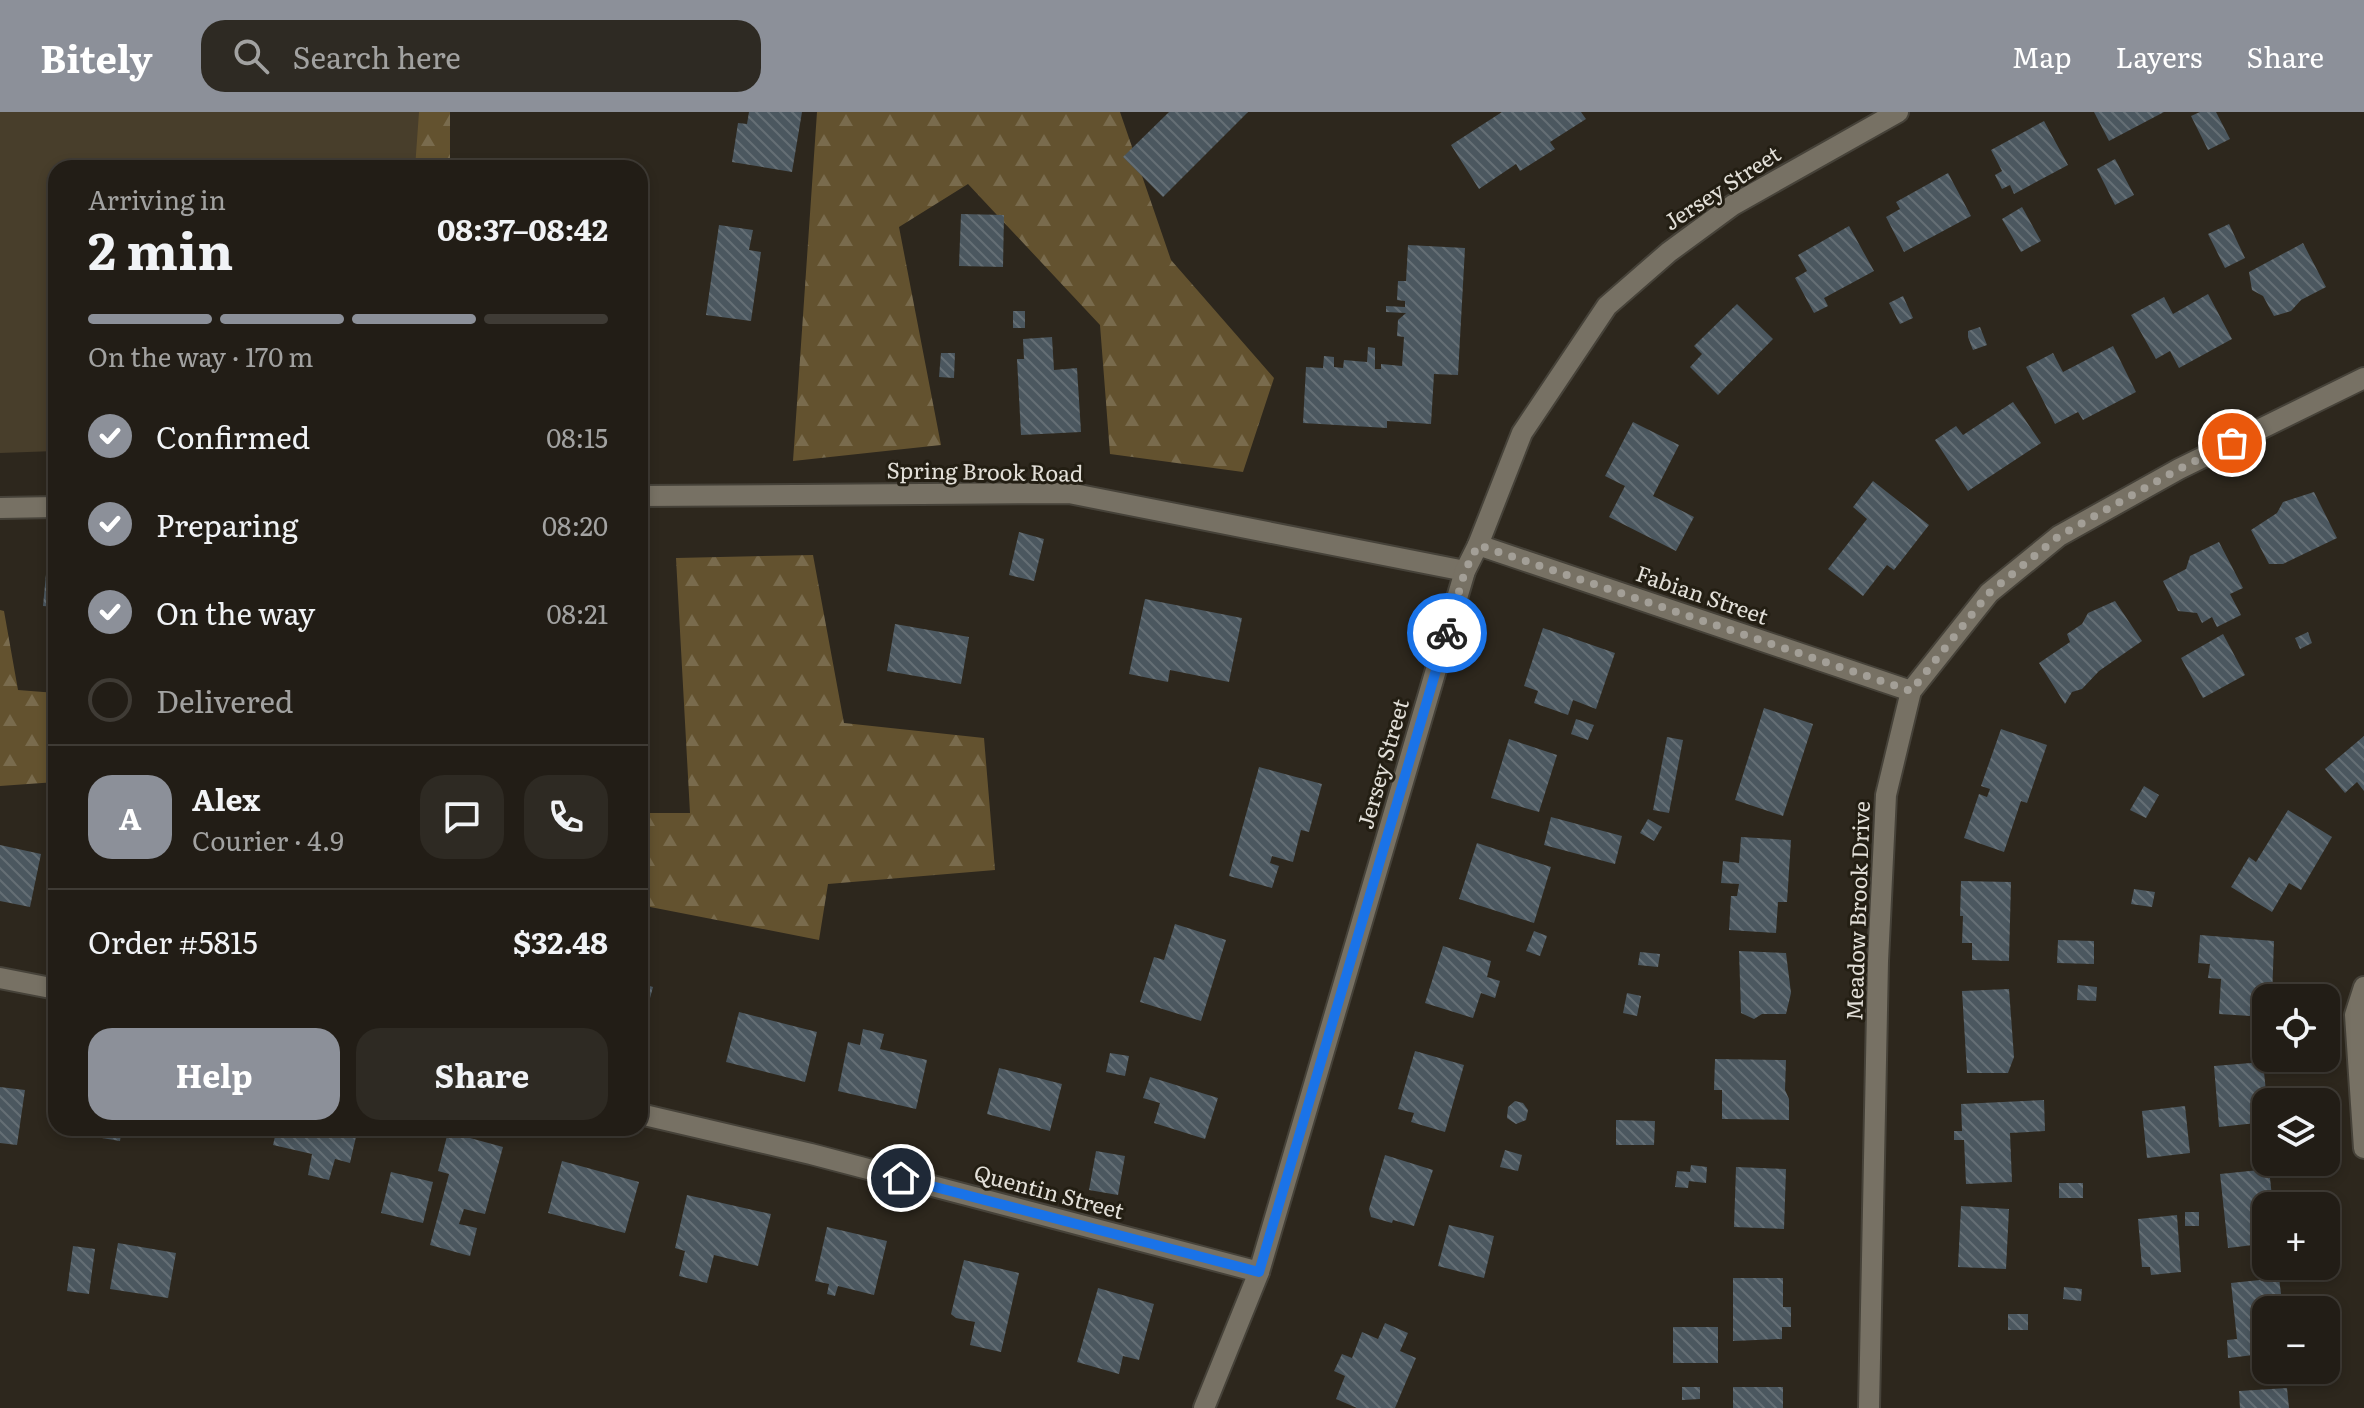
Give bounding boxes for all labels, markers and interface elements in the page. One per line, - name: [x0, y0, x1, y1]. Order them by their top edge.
- search box: [201, 20, 761, 92]
- text: Bitely: [40, 28, 153, 85]
- icon: search: [229, 34, 273, 78]
- text: Search here: [293, 34, 461, 78]
- text: Map: [2012, 35, 2071, 77]
- text: Layers: [2115, 35, 2202, 77]
- text: Share: [2246, 35, 2324, 77]
- street label: Jersey Street: [1656, 136, 1786, 237]
- text: Arriving in: [88, 179, 226, 218]
- text: 08:37–08:42: [437, 206, 608, 250]
- text: 2 min: [88, 209, 233, 286]
- text: On the way · 170 m: [88, 336, 314, 375]
- pin: [2198, 409, 2266, 477]
- icon: check: [88, 414, 132, 458]
- text: Confirmed: [156, 414, 310, 458]
- text: 08:15: [546, 417, 608, 456]
- icon: bag: [2210, 421, 2254, 465]
- street label: Spring Brook Road: [886, 452, 1084, 489]
- icon: check: [88, 502, 132, 546]
- text: Preparing: [156, 502, 298, 546]
- text: 08:20: [542, 505, 608, 544]
- street label: Fabian Street: [1632, 556, 1773, 632]
- icon: check: [88, 590, 132, 634]
- text: On the way: [156, 590, 315, 634]
- text: 08:21: [546, 593, 608, 632]
- courier: [1407, 593, 1487, 673]
- icon: bike: [1425, 611, 1469, 655]
- text: Delivered: [156, 678, 293, 722]
- street label: Jersey Street: [1347, 695, 1416, 833]
- button: chat: [420, 775, 504, 859]
- button: phone: [524, 775, 608, 859]
- text: Alex: [192, 776, 260, 820]
- text: A: [119, 795, 141, 839]
- street label: Meadow Brook Drive: [1836, 801, 1877, 1021]
- text: Courier · 4.9: [192, 820, 344, 859]
- text: Order #5815: [88, 919, 258, 963]
- text: $32.48: [513, 919, 608, 963]
- map controls: [2252, 984, 2340, 1384]
- button: locate: [2252, 984, 2340, 1072]
- button: Help: [88, 1028, 340, 1120]
- button: Share: [356, 1028, 608, 1120]
- button: layers: [2252, 1088, 2340, 1176]
- pin: [867, 1144, 935, 1212]
- street label: Quentin Street: [971, 1155, 1128, 1226]
- icon: home: [879, 1156, 923, 1200]
- button: +: [2252, 1192, 2340, 1280]
- button: −: [2252, 1296, 2340, 1384]

